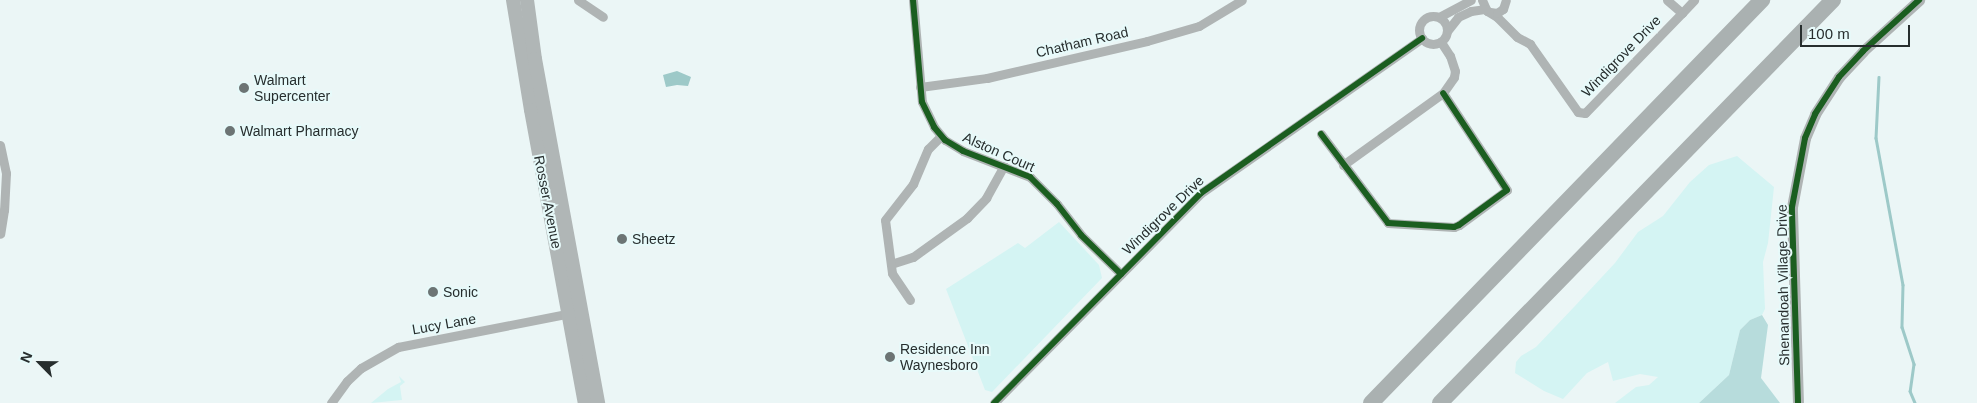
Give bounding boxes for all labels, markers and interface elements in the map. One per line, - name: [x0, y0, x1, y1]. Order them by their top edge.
- street label: Windigrove Drive: [1578, 12, 1664, 100]
- scale bar: [1802, 15, 1912, 47]
- street label: Chatham Road: [1034, 23, 1130, 61]
- text: 100 m: [1808, 25, 1850, 42]
- place label: Walmart Supercenter: [254, 72, 330, 104]
- marker: Walmart Supercenter: [238, 82, 250, 94]
- place label: Walmart Pharmacy: [240, 123, 359, 139]
- marker: Walmart Pharmacy: [224, 125, 236, 137]
- street label: Alston Court: [960, 129, 1038, 175]
- street label: Rosser Avenue: [531, 154, 565, 250]
- street label: Windigrove Drive: [1119, 172, 1207, 258]
- street label: Shenandoah Village Drive: [1773, 204, 1793, 366]
- place label: Sheetz: [632, 231, 676, 247]
- marker: Sheetz: [616, 233, 628, 245]
- place label: Sonic: [443, 284, 478, 300]
- marker: Sonic: [427, 286, 439, 298]
- street label: Lucy Lane: [411, 310, 477, 338]
- north arrow: [15, 338, 65, 388]
- place label: Residence Inn Waynesboro: [900, 341, 990, 374]
- text: N: [17, 349, 36, 365]
- marker: Residence Inn Waynesboro: [884, 351, 896, 363]

